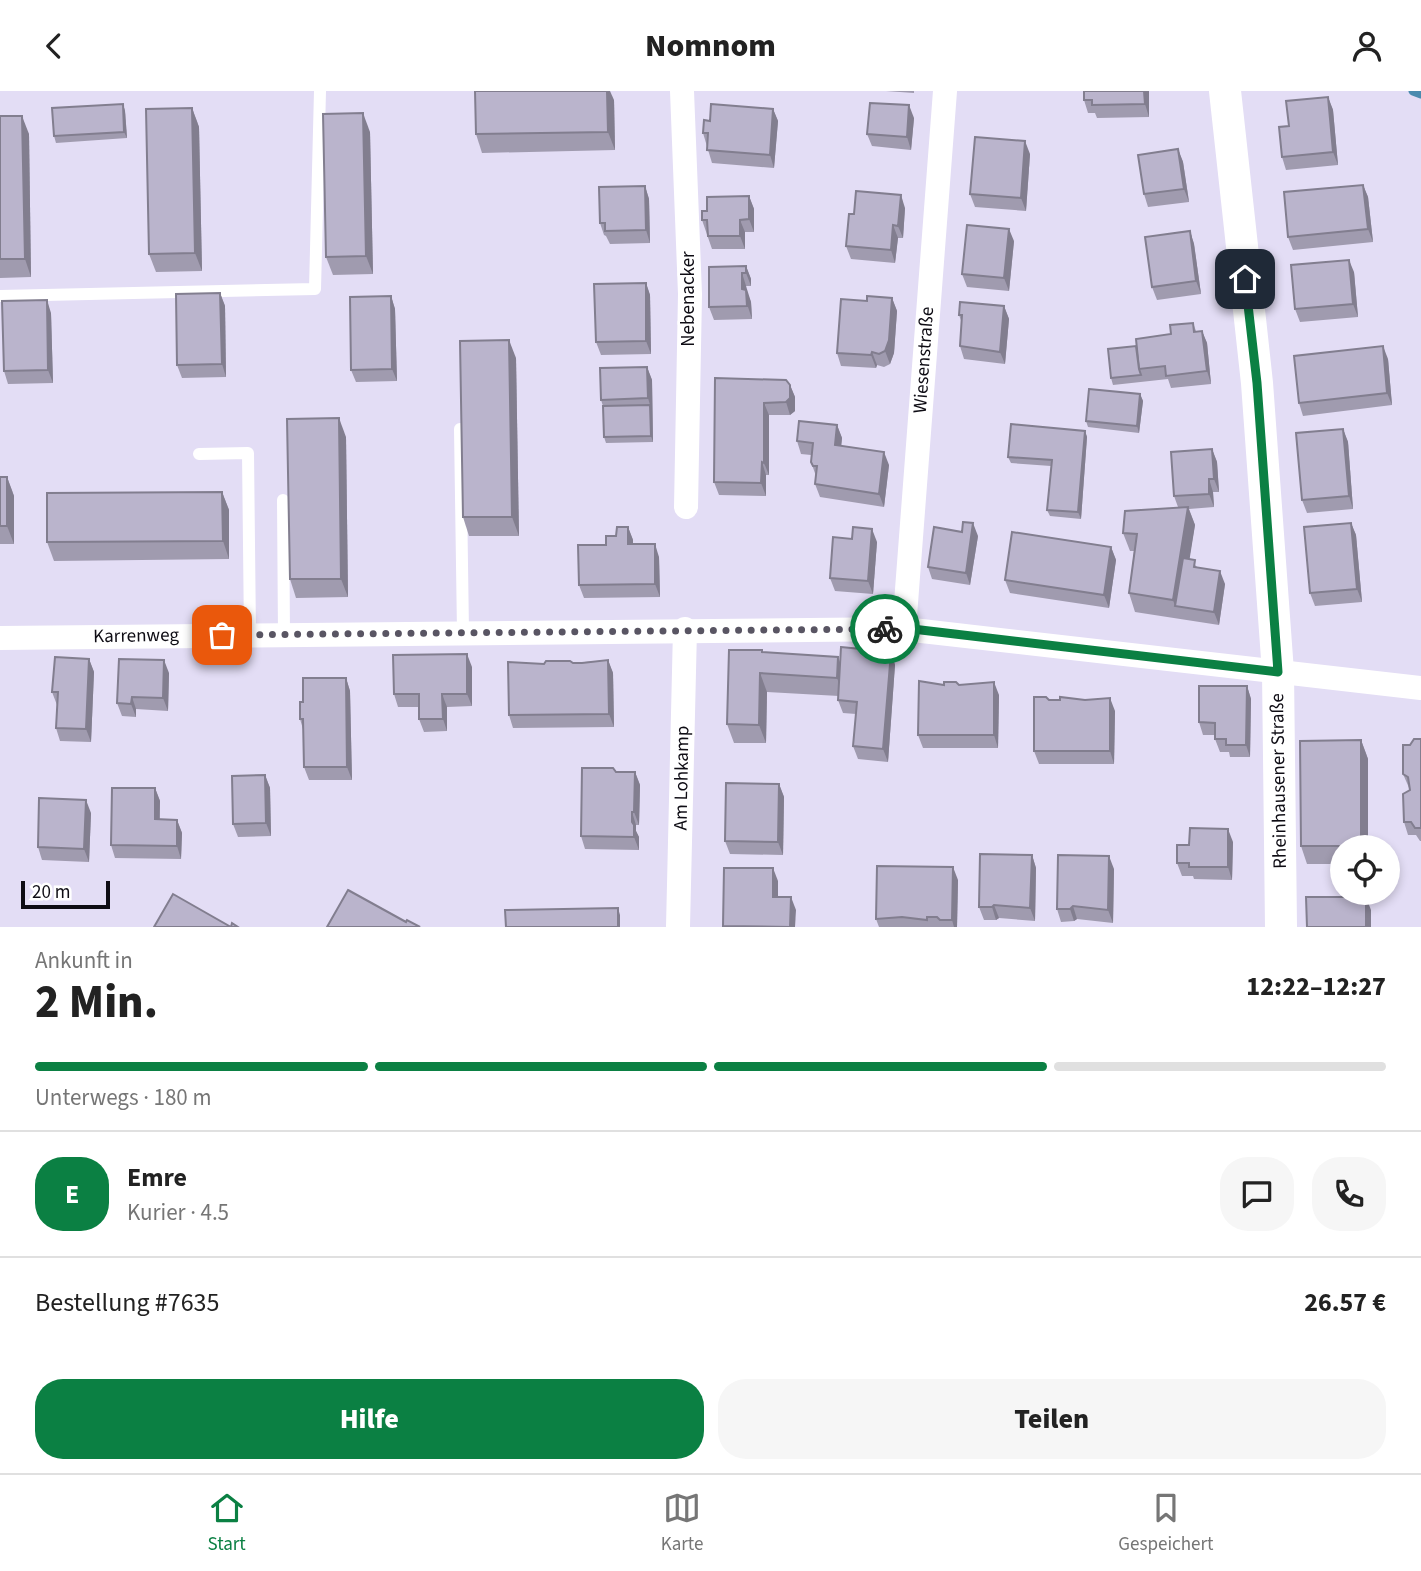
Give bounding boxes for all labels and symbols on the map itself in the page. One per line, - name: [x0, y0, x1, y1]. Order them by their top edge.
- pin: [1215, 249, 1275, 309]
- street label: Nebenacker: [675, 251, 702, 347]
- street label: Wiesenstraße: [907, 306, 941, 414]
- courier: [850, 594, 920, 664]
- pin: [192, 605, 252, 665]
- street label: Karrenweg: [93, 622, 180, 650]
- street label: Rheinhausener Straße: [1264, 693, 1294, 869]
- street label: Am Lohkamp: [668, 725, 696, 831]
- scale bar: [21, 878, 110, 910]

